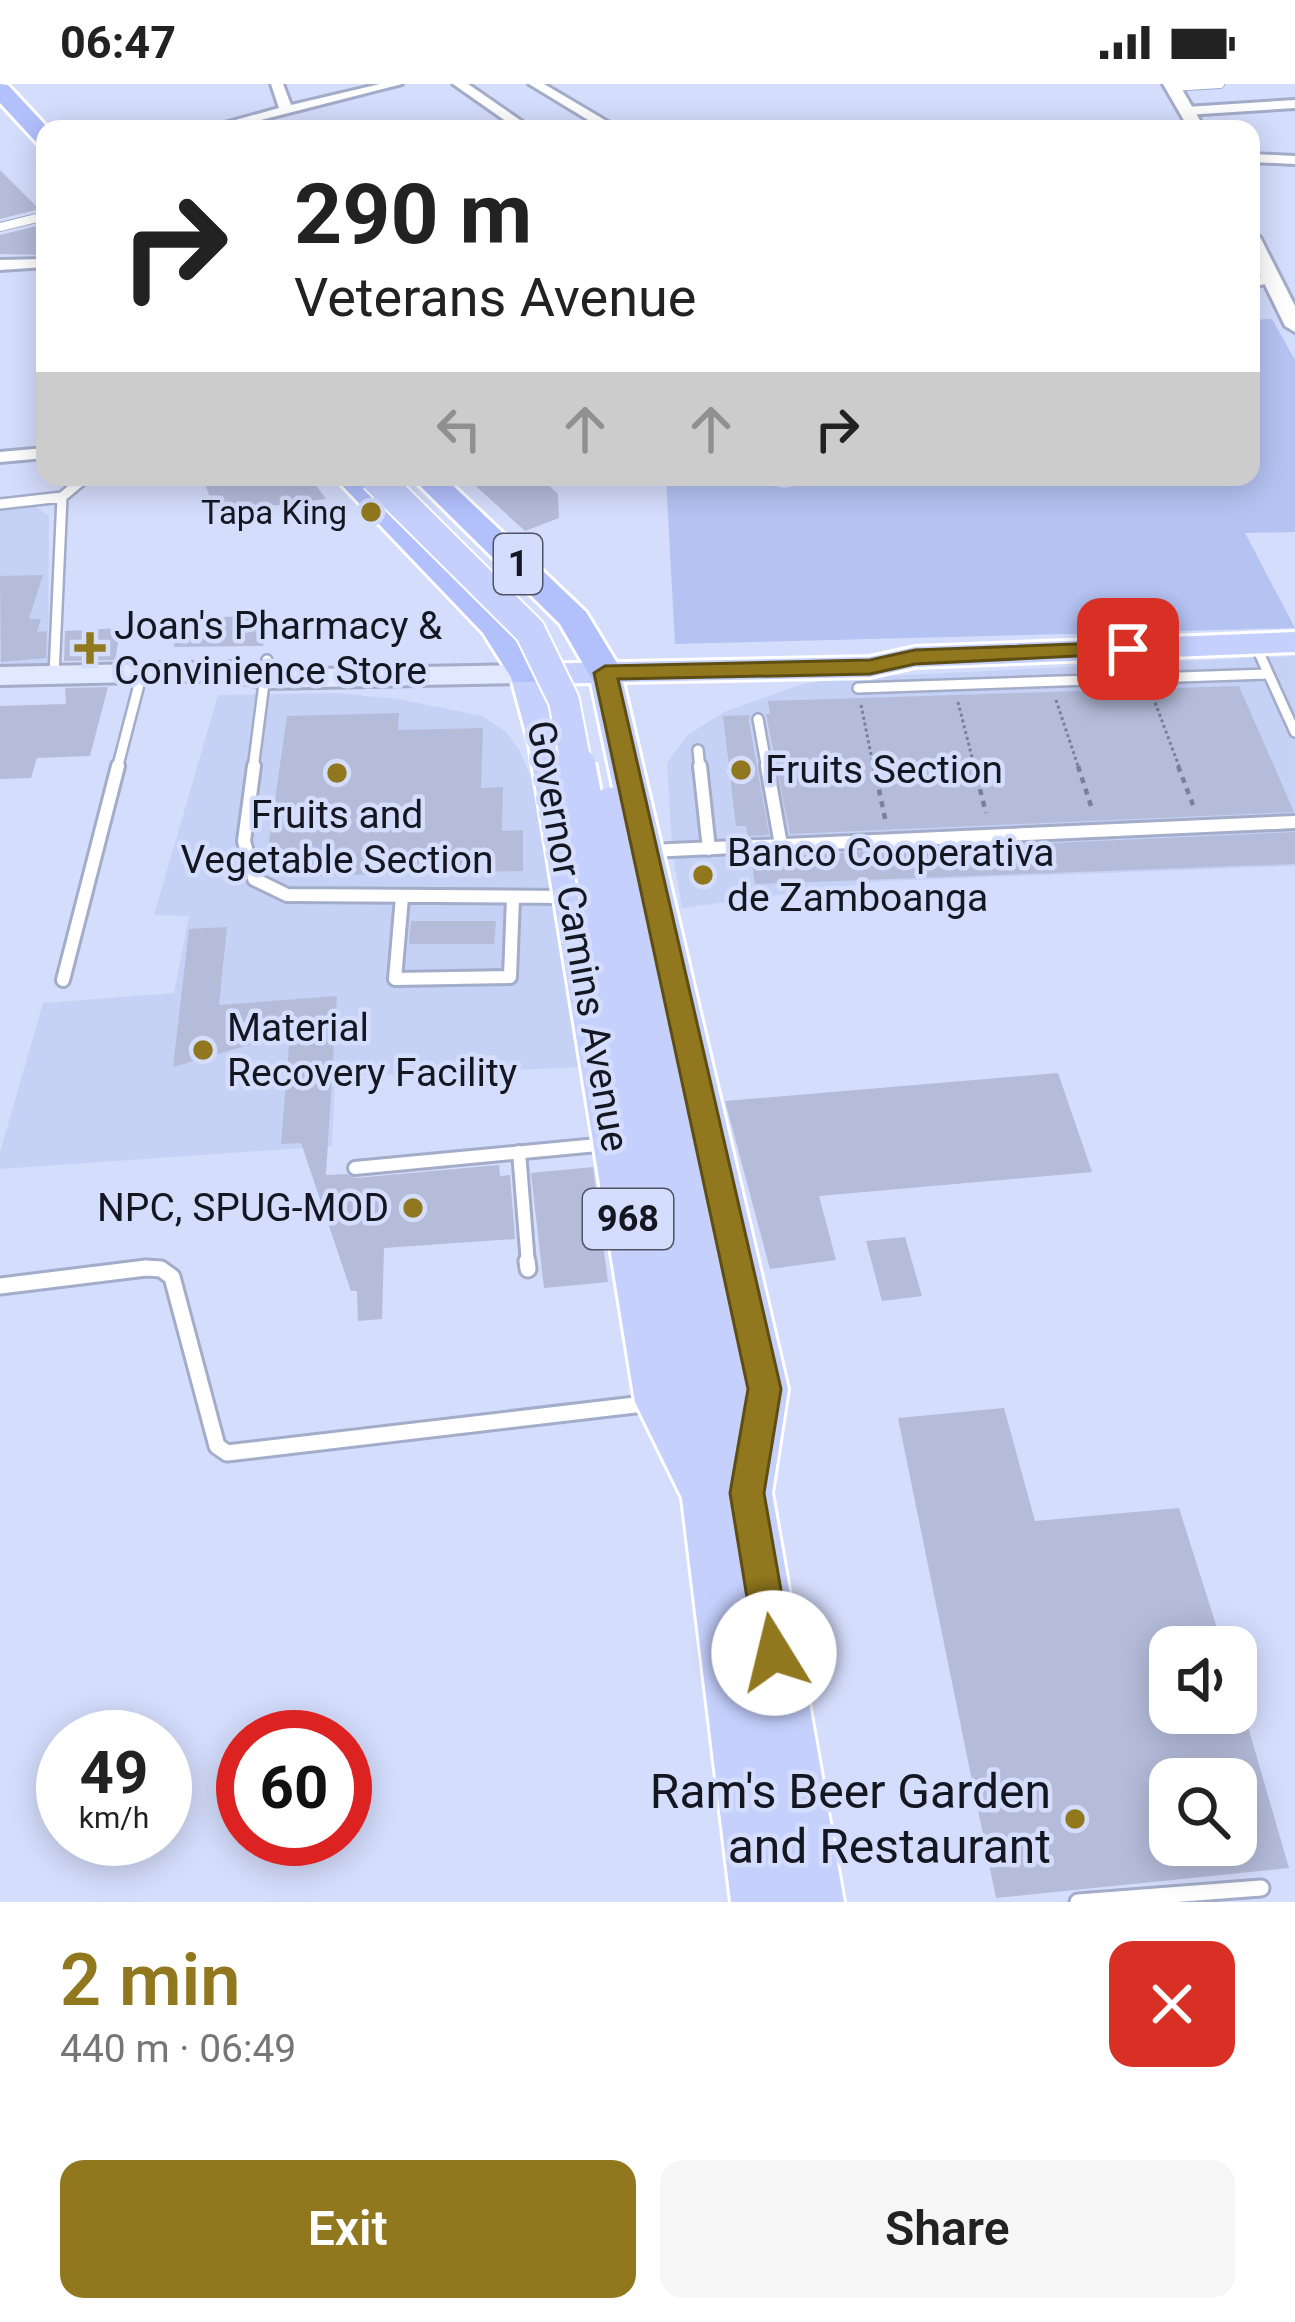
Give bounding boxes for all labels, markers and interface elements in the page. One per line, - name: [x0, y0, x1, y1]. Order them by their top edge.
- text: 06:47: [60, 16, 176, 69]
- text: 290 m: [294, 165, 532, 264]
- icon: right: [96, 168, 252, 324]
- text: Veterans Avenue: [294, 266, 696, 329]
- icon: left: [426, 396, 492, 462]
- icon: ahead: [552, 396, 618, 462]
- icon: ahead: [678, 396, 744, 462]
- icon: right: [804, 396, 870, 462]
- place label: Tapa King: [201, 493, 347, 532]
- marker: Tapa King: [358, 499, 384, 525]
- road number: 1: [494, 534, 542, 594]
- pin: [1077, 598, 1179, 700]
- place label: Joan's Pharmacy & Convinience Store: [114, 603, 443, 694]
- icon: arrive: [1095, 616, 1161, 682]
- marker: Joan's Pharmacy & Convinience Store: [77, 635, 103, 661]
- street label: Governor Camins Avenue: [517, 717, 639, 1155]
- place label: Fruits Section: [765, 747, 1003, 793]
- marker: Fruits Section: [728, 757, 754, 783]
- marker: Fruits and Vegetable Section: [324, 760, 350, 786]
- place label: Fruits and Vegetable Section: [180, 792, 494, 883]
- place label: Banco Cooperativa de Zamboanga: [727, 830, 1055, 921]
- marker: Banco Cooperativa de Zamboanga: [690, 862, 716, 888]
- place label: Material Recovery Facility: [227, 1005, 517, 1096]
- marker: Material Recovery Facility: [190, 1037, 216, 1063]
- place label: NPC, SPUG-MOD: [97, 1185, 389, 1231]
- road number: 968: [583, 1189, 673, 1249]
- marker: NPC, SPUG-MOD: [400, 1195, 426, 1221]
- position arrow: [711, 1590, 837, 1716]
- map controls: [1149, 1626, 1257, 1866]
- button: sound: [1149, 1626, 1257, 1734]
- speed limit sign: 60: [216, 1710, 372, 1866]
- text: 49: [80, 1737, 148, 1808]
- button: search: [1149, 1758, 1257, 1866]
- place label: Ram's Beer Garden and Restaurant: [650, 1763, 1051, 1875]
- text: km/h: [79, 1800, 149, 1835]
- marker: Ram's Beer Garden and Restaurant: [1062, 1806, 1088, 1832]
- text: 2 min: [60, 1938, 241, 2023]
- button: close: [1109, 1941, 1235, 2067]
- text: 440 m · 06:49: [60, 2026, 296, 2072]
- button: Exit: [60, 2160, 636, 2298]
- button: Share: [660, 2160, 1235, 2298]

